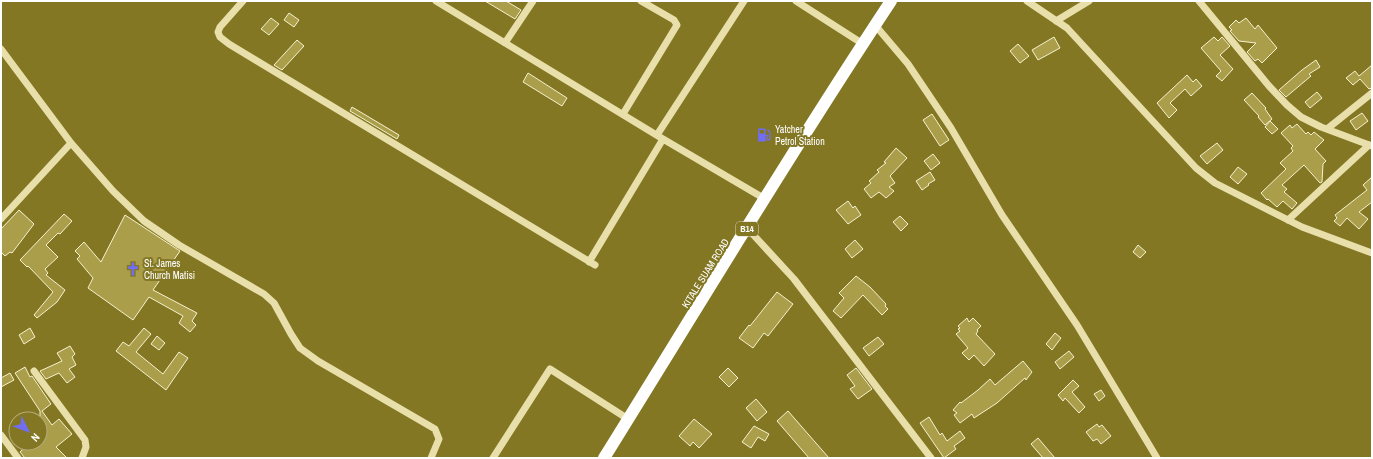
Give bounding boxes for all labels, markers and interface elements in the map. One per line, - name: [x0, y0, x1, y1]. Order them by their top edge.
- place label: Yatcher Petrol Station: [775, 123, 825, 148]
- fuel station icon: Yatcher Petrol Station: [756, 127, 772, 143]
- road number: B14: [736, 222, 758, 236]
- street label: KITALE SUAM ROAD: [679, 236, 732, 310]
- place label: St. James Church Matisi: [144, 257, 195, 282]
- church icon: St. James Church Matisi: [125, 261, 141, 277]
- north arrow: [8, 411, 48, 451]
- text: N: [28, 431, 43, 445]

